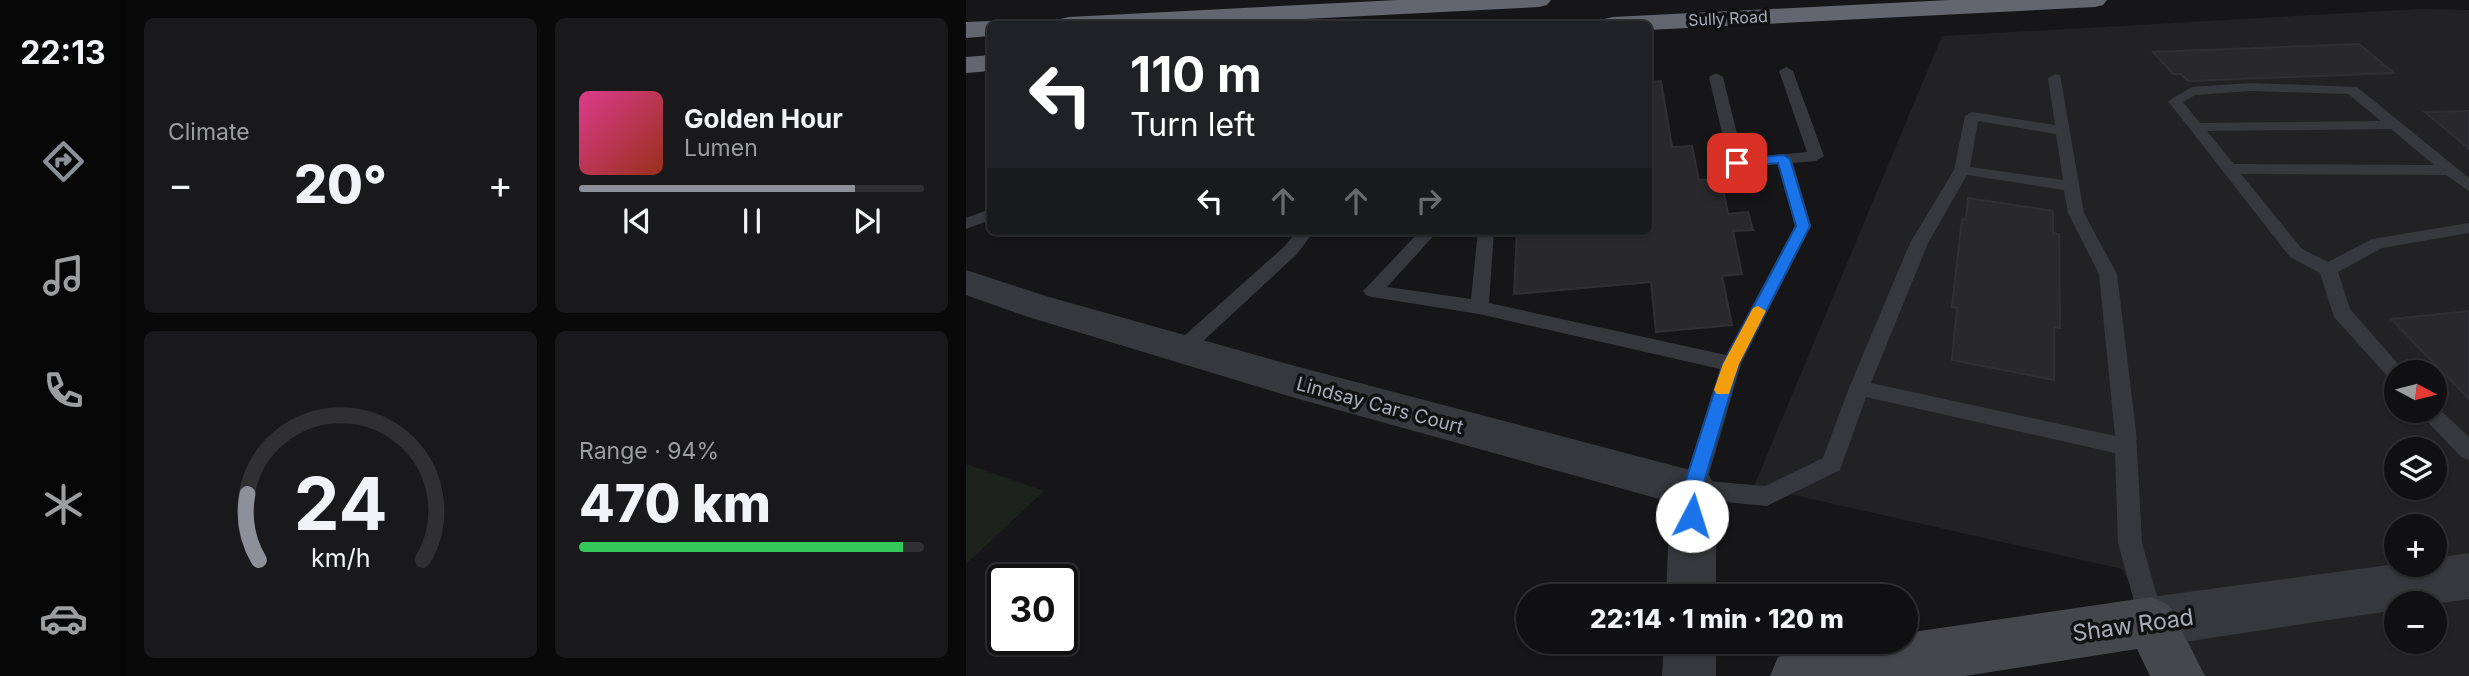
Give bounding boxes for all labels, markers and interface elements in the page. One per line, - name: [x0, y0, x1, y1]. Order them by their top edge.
- street label: Sully Road: [1688, 6, 1768, 30]
- text: 22:13: [20, 33, 106, 72]
- text: 110 m: [1130, 45, 1262, 104]
- icon: left: [1015, 49, 1106, 140]
- text: Golden Hour: [684, 103, 843, 134]
- text: Turn left: [1130, 105, 1255, 144]
- text: Climate: [168, 118, 250, 146]
- pin: [1707, 133, 1767, 193]
- text: Lumen: [684, 134, 758, 162]
- icon: directions: [39, 137, 88, 186]
- icon: arrive: [1718, 144, 1756, 182]
- text: 20°: [294, 153, 387, 216]
- text: −: [168, 161, 193, 207]
- text: +: [488, 161, 513, 207]
- icon: left: [1191, 182, 1229, 220]
- icon: ahead: [1264, 182, 1302, 220]
- icon: ahead: [1337, 182, 1375, 220]
- icon: right: [1410, 182, 1448, 220]
- icon: previous: [618, 202, 656, 240]
- icon: pause: [733, 202, 771, 240]
- icon: next: [848, 202, 886, 240]
- icon: music: [39, 251, 88, 300]
- north arrow: [2384, 360, 2446, 424]
- map controls: [2384, 360, 2447, 654]
- icon: phone: [39, 366, 88, 415]
- street label: Lindsay Cars Court: [1294, 372, 1466, 439]
- text: Range · 94%: [579, 437, 719, 465]
- button: layers: [2384, 437, 2447, 500]
- text: 24: [294, 460, 387, 549]
- text: 470 km: [579, 472, 771, 535]
- position arrow: [1655, 479, 1729, 553]
- icon: climate: [39, 480, 88, 529]
- button: +: [2384, 514, 2447, 577]
- text: km/h: [311, 543, 370, 573]
- speed limit sign: 30: [987, 564, 1078, 655]
- button: −: [2384, 591, 2447, 654]
- icon: car: [39, 594, 88, 643]
- text: 22:14 · 1 min · 120 m: [1590, 603, 1844, 634]
- street label: Shaw Road: [2071, 603, 2195, 647]

